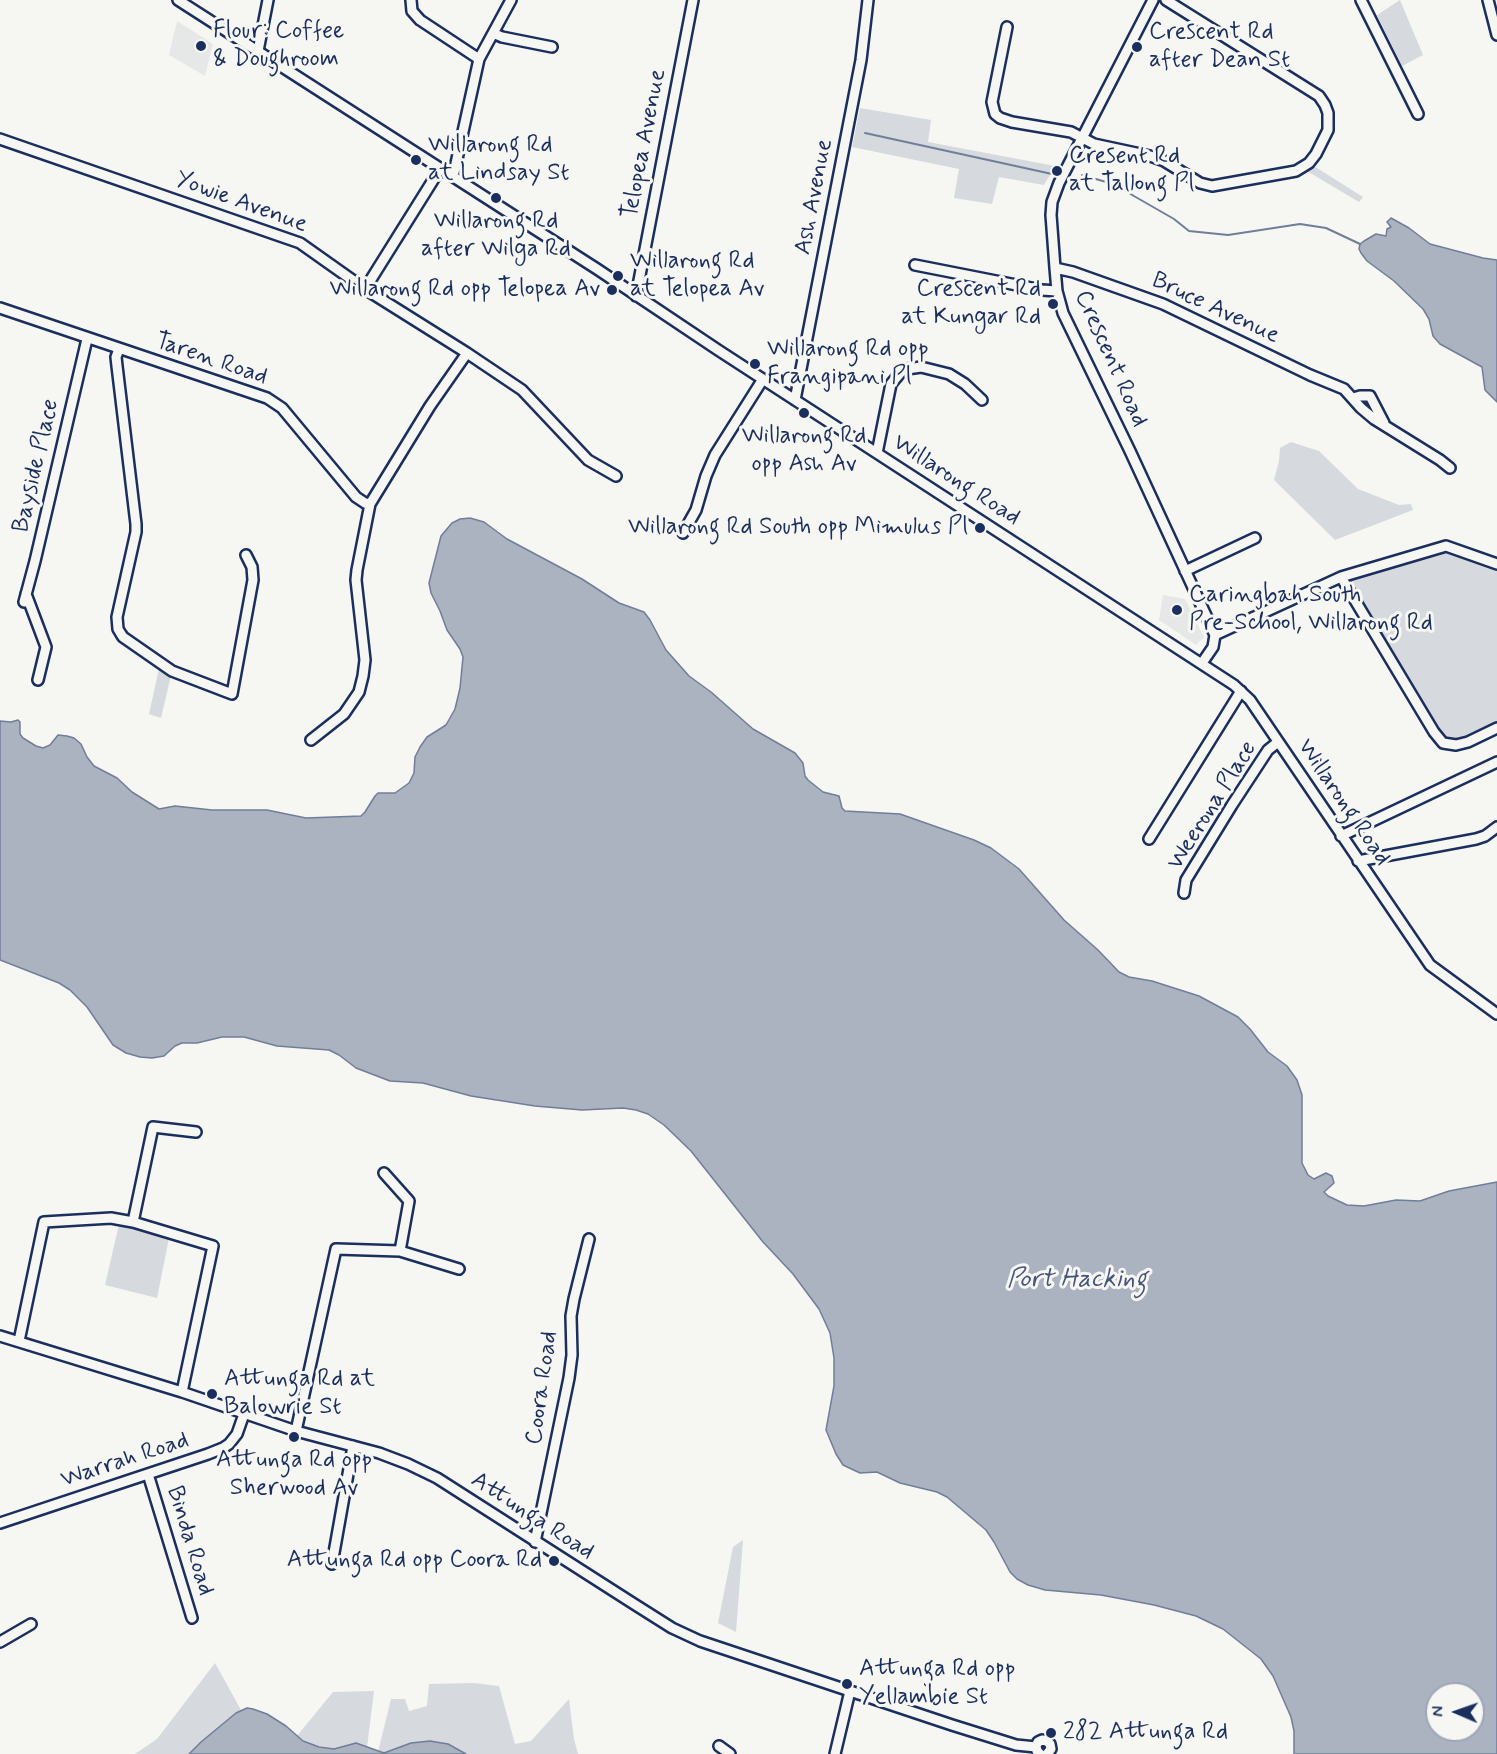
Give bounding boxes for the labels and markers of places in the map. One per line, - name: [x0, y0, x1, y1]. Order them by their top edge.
- place label: Flour: Coffee & Doughroom: [213, 18, 344, 74]
- place label: Crescent Rd after Dean St: [1149, 19, 1290, 75]
- marker: Flour: Coffee & Doughroom: [194, 39, 208, 53]
- marker: Crescent Rd after Dean St: [1130, 40, 1144, 54]
- place label: Willarong Rd at Lindsay St: [428, 132, 569, 188]
- place label: Cresent Rd at Tallong Pl: [1069, 143, 1194, 199]
- marker: Willarong Rd at Lindsay St: [409, 153, 423, 167]
- marker: Cresent Rd at Tallong Pl: [1050, 164, 1064, 178]
- marker: Willarong Rd after Wilga Rd: [489, 191, 503, 205]
- place label: Willarong Rd after Wilga Rd: [421, 208, 571, 264]
- place label: Willarong Rd at Telopea Av: [630, 248, 764, 304]
- marker: Willarong Rd at Telopea Av: [611, 269, 625, 283]
- place label: Willarong Rd opp Telopea Av: [330, 276, 600, 304]
- place label: Crescent Rd at Kungar Rd: [901, 276, 1041, 332]
- marker: Willarong Rd opp Telopea Av: [605, 283, 619, 297]
- marker: Crescent Rd at Kungar Rd: [1046, 297, 1060, 311]
- place label: Willarong Rd opp Frangipani Pl: [767, 336, 929, 392]
- marker: Willarong Rd opp Frangipani Pl: [748, 357, 762, 371]
- marker: Willarong Rd opp Ash Av: [797, 406, 811, 420]
- place label: Willarong Rd opp Ash Av: [742, 423, 866, 479]
- place label: Willarong Rd South opp Mimulus Pl: [628, 514, 968, 542]
- marker: Willarong Rd South opp Mimulus Pl: [973, 521, 987, 535]
- place label: Caringbah South Pre-School, Willarong Rd: [1189, 582, 1433, 638]
- marker: Caringbah South Pre-School, Willarong Rd: [1170, 603, 1184, 617]
- place label: Attunga Rd at Balowrie St: [224, 1366, 375, 1422]
- marker: Attunga Rd at Balowrie St: [205, 1387, 219, 1401]
- marker: Attunga Rd opp Sherwood Av: [287, 1430, 301, 1444]
- place label: Attunga Rd opp Sherwood Av: [216, 1447, 372, 1503]
- place label: Attunga Rd opp Coora Rd: [287, 1547, 542, 1575]
- marker: Attunga Rd opp Coora Rd: [547, 1554, 561, 1568]
- place label: Attunga Rd opp Yellambie St: [859, 1656, 1015, 1712]
- marker: Attunga Rd opp Yellambie St: [840, 1677, 854, 1691]
- place label: 282 Attunga Rd: [1063, 1719, 1228, 1747]
- marker: 282 Attunga Rd: [1044, 1726, 1058, 1740]

